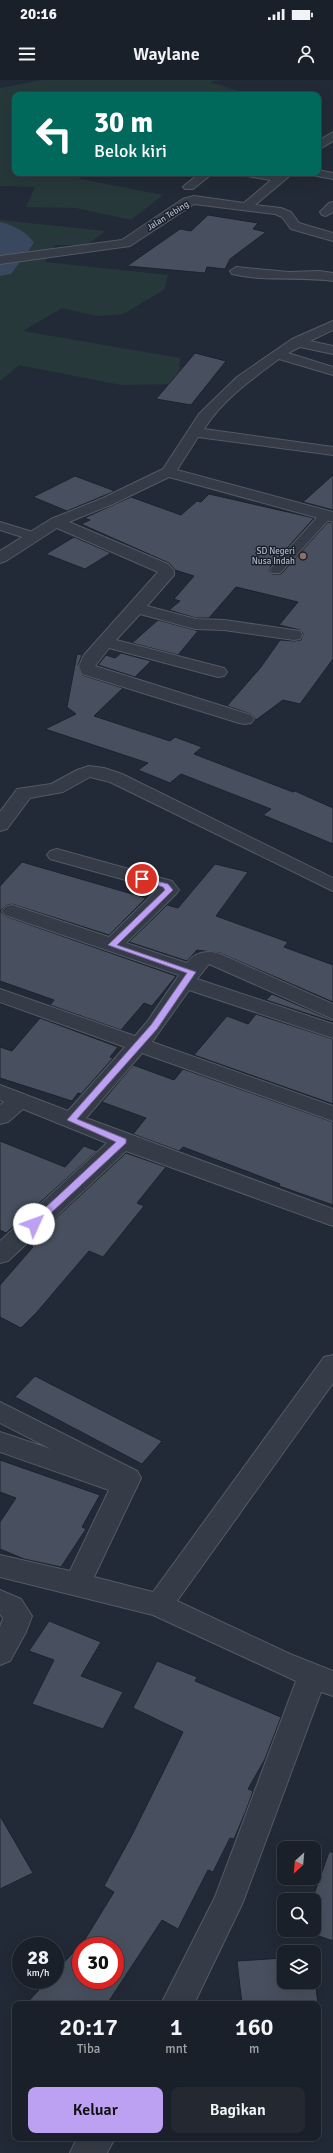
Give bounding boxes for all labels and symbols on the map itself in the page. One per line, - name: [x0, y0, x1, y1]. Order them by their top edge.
- street label: Jalan Tebing: [145, 199, 191, 233]
- place label: SD Negeri Nusa Indah: [252, 546, 295, 567]
- marker: SD Negeri Nusa Indah: [298, 551, 308, 561]
- pin: [125, 862, 159, 896]
- position arrow: [13, 1203, 55, 1245]
- north arrow: [277, 1841, 321, 1885]
- speed limit sign: 30: [72, 1937, 124, 1989]

